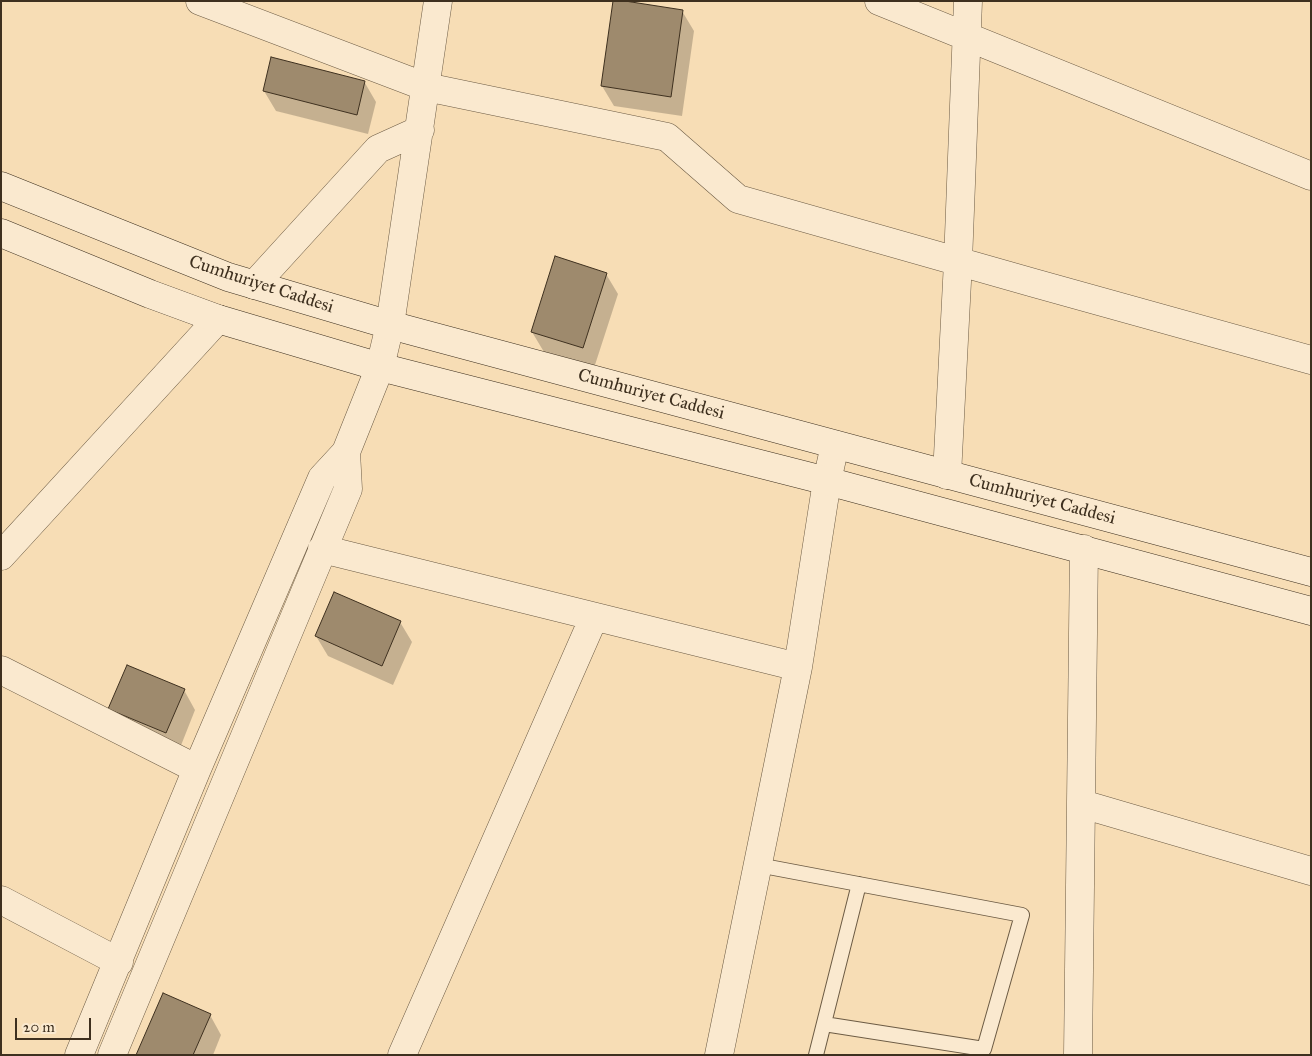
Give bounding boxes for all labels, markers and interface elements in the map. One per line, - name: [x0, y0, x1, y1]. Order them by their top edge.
- street label: Cumhuriyet Caddesi: [186, 251, 336, 319]
- street label: Cumhuriyet Caddesi: [575, 365, 727, 425]
- street label: Cumhuriyet Caddesi: [966, 470, 1118, 530]
- scale bar: [18, 1008, 94, 1040]
- text: 20 m: [23, 1018, 55, 1036]

